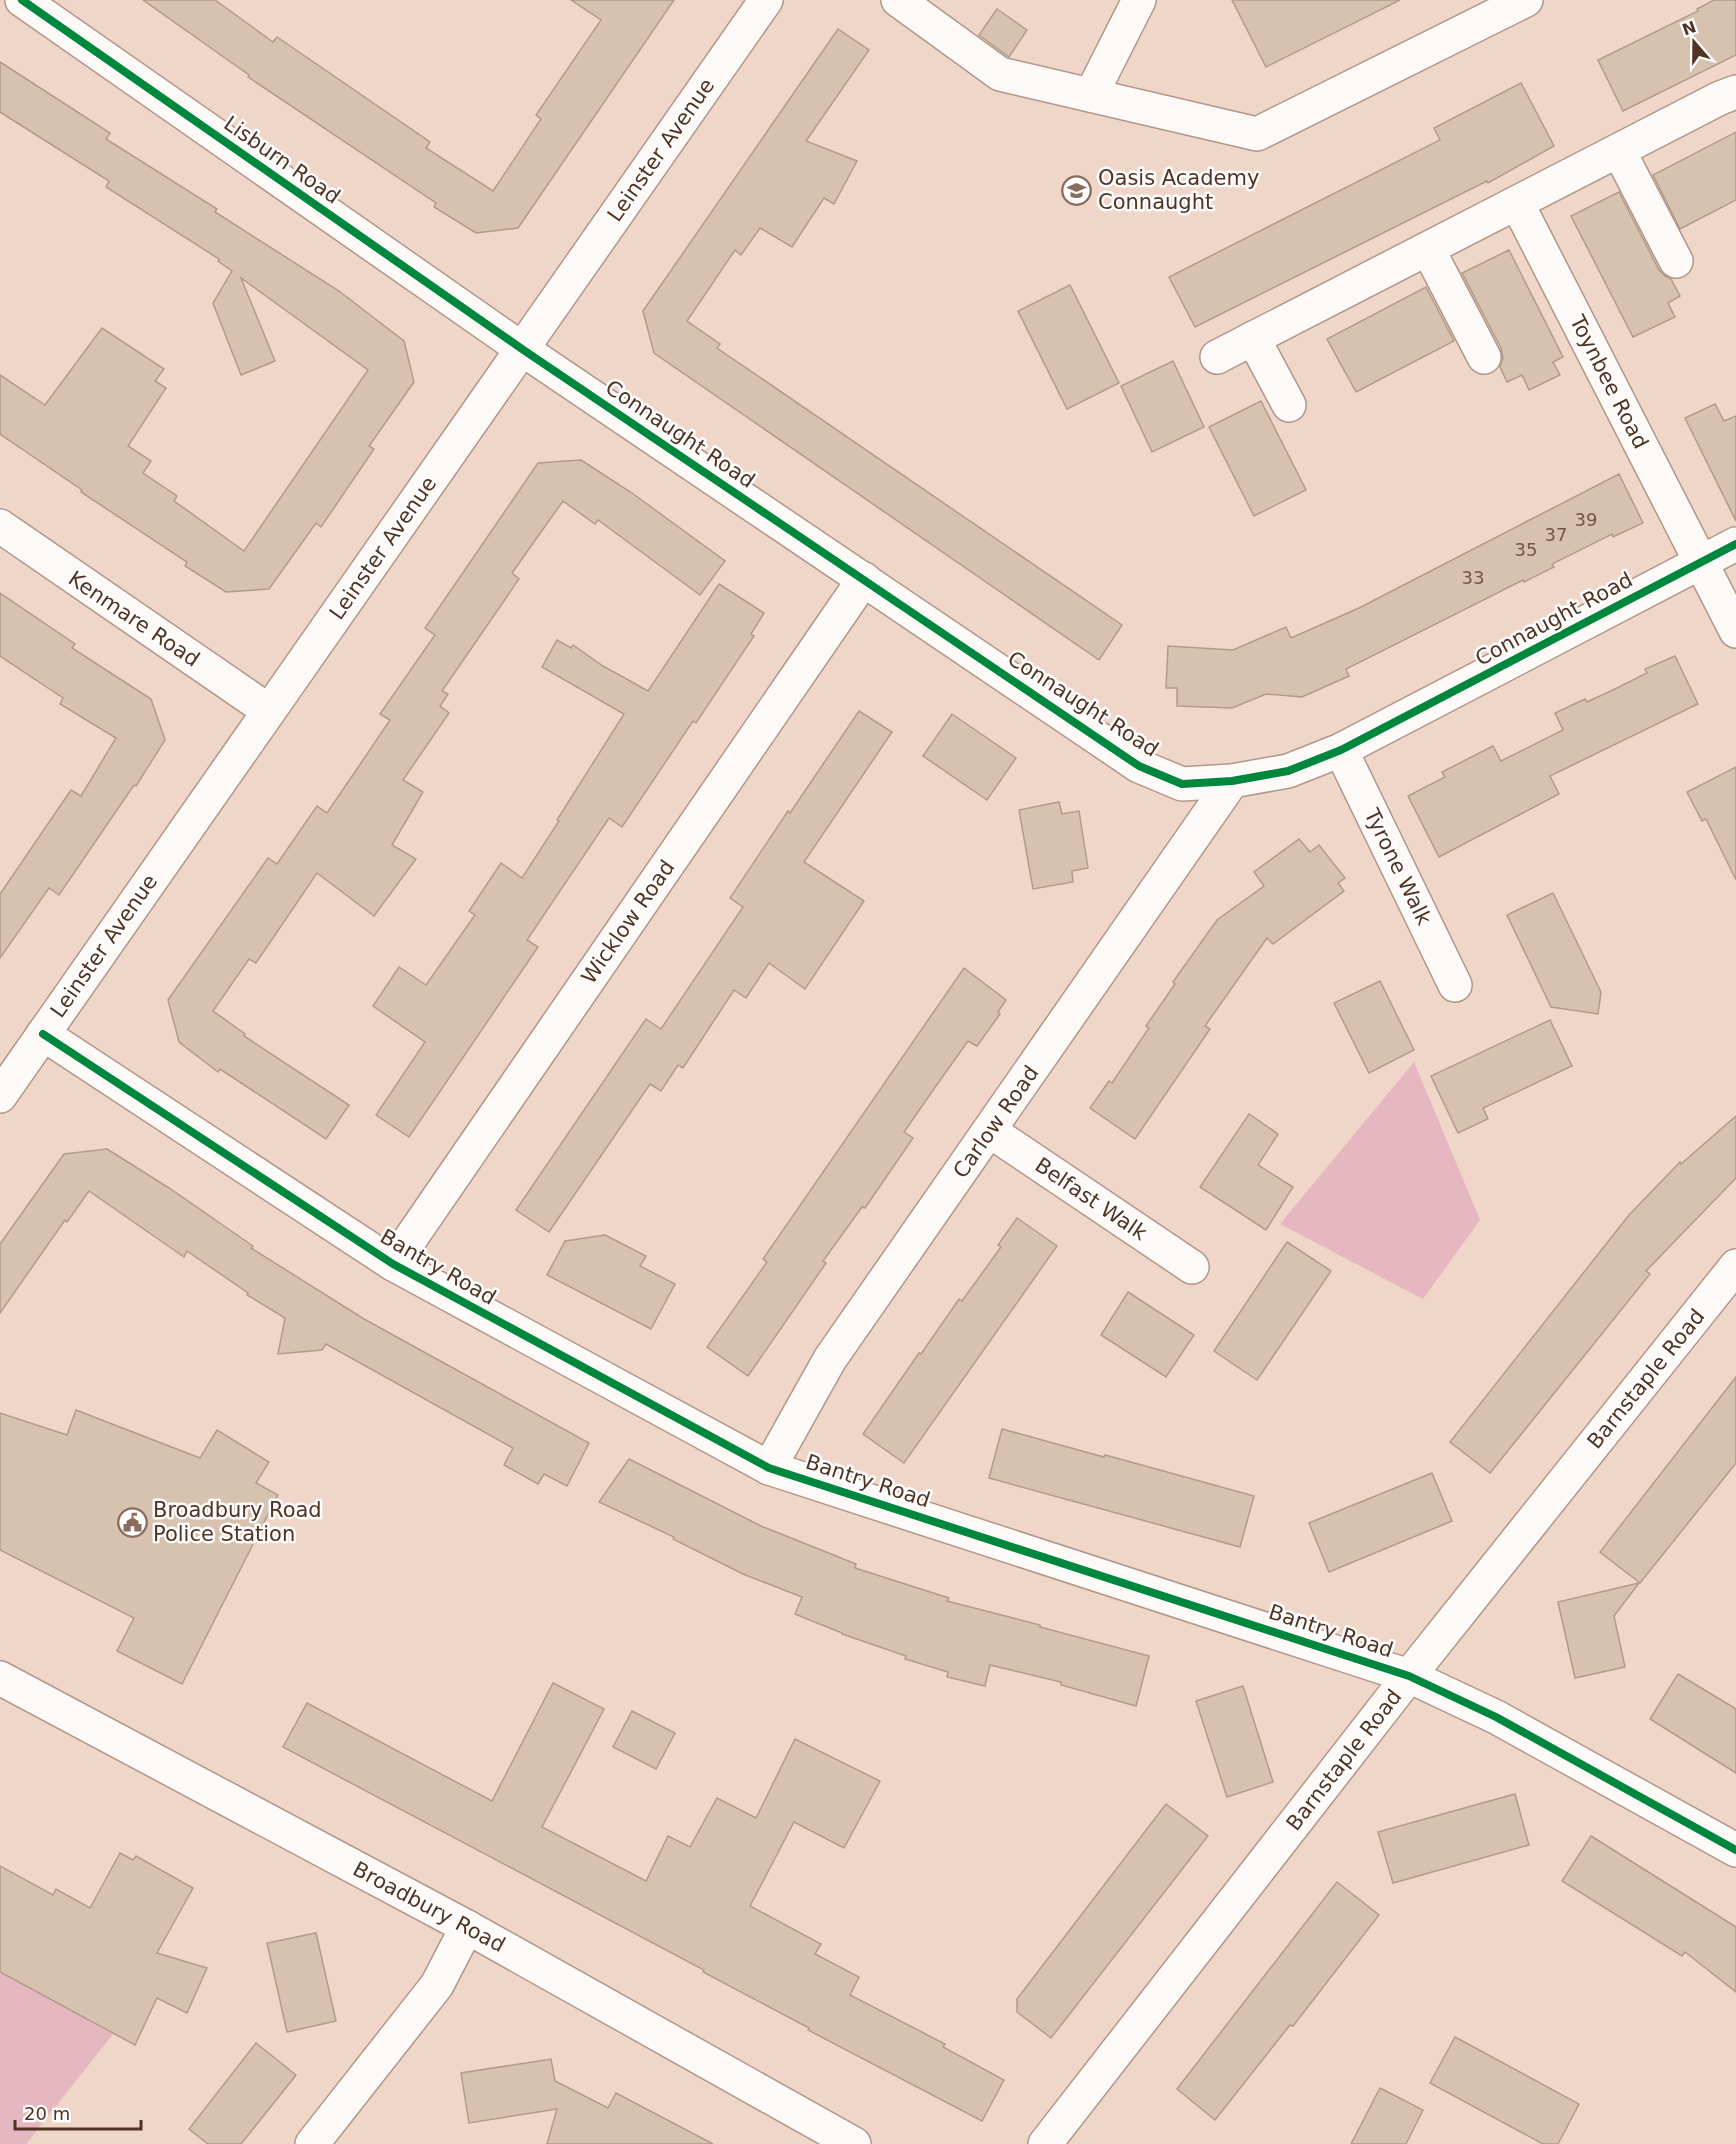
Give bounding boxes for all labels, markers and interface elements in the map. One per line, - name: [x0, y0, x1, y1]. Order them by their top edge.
- north arrow: [1664, 12, 1724, 72]
- text: N: [1679, 17, 1699, 40]
- street label: Leinster Avenue: [603, 74, 719, 226]
- street label: Lisburn Road: [219, 111, 345, 209]
- place label: Oasis Academy Connaught: [1098, 166, 1259, 214]
- school or university icon: Oasis Academy Connaught: [1061, 174, 1093, 206]
- street label: Toynbee Road: [1565, 310, 1653, 453]
- street label: Connaught Road: [601, 375, 759, 493]
- street label: Leinster Avenue: [325, 472, 441, 624]
- house number: 39: [1575, 509, 1597, 530]
- house number: 37: [1545, 524, 1567, 545]
- house number: 35: [1515, 539, 1537, 560]
- street label: Kenmare Road: [64, 566, 204, 672]
- house number: 33: [1462, 567, 1484, 588]
- street label: Connaught Road: [1471, 567, 1637, 671]
- street label: Connaught Road: [1003, 646, 1163, 762]
- street label: Tyrone Walk: [1359, 804, 1437, 930]
- street label: Wicklow Road: [577, 856, 679, 988]
- street label: Leinster Avenue: [46, 870, 162, 1022]
- street label: Carlow Road: [948, 1061, 1044, 1183]
- street label: Belfast Walk: [1031, 1153, 1152, 1246]
- street label: Bantry Road: [376, 1224, 500, 1310]
- street label: Barnstaple Road: [1582, 1304, 1710, 1454]
- street label: Bantry Road: [803, 1450, 933, 1512]
- place label: Broadbury Road Police Station: [153, 1498, 322, 1546]
- public building icon: Broadbury Road Police Station: [116, 1506, 148, 1538]
- street label: Bantry Road: [1266, 1600, 1396, 1662]
- street label: Barnstaple Road: [1281, 1685, 1407, 1835]
- street label: Broadbury Road: [349, 1857, 509, 1957]
- scale bar: [15, 2093, 141, 2131]
- text: 20 m: [24, 2103, 70, 2124]

